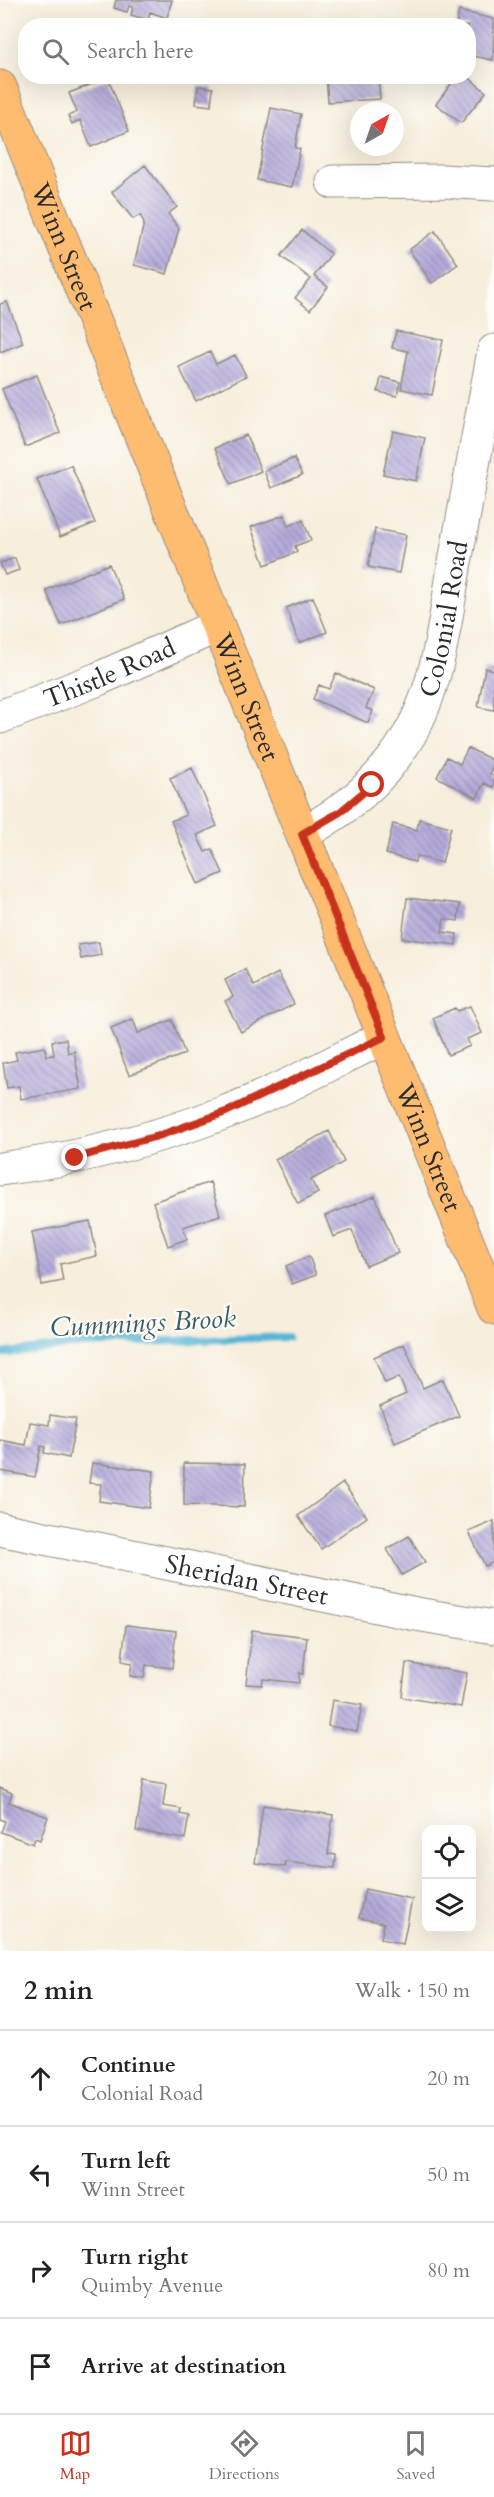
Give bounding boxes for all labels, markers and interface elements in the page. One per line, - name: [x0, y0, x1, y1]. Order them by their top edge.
- search box: [18, 18, 476, 84]
- icon: search: [39, 35, 72, 68]
- text: Search here: [87, 36, 194, 66]
- north arrow: [350, 102, 404, 156]
- street label: Winn Street: [23, 176, 106, 316]
- street label: Colonial Road: [411, 538, 476, 702]
- street label: Winn Street: [205, 627, 288, 766]
- street label: Thistle Road: [38, 629, 181, 716]
- route start: [358, 771, 384, 797]
- street label: Winn Street: [387, 1077, 471, 1217]
- route end: [61, 1144, 87, 1170]
- water label: Cummings Brook: [49, 1300, 237, 1346]
- street label: Sheridan Street: [162, 1546, 331, 1613]
- map controls: [422, 1825, 476, 1933]
- button: locate: [422, 1825, 476, 1879]
- button: layers: [422, 1879, 476, 1933]
- text: 2 min: [24, 1973, 93, 2008]
- text: Walk · 150 m: [355, 1977, 470, 2004]
- text: Continue: [81, 2050, 176, 2080]
- icon: ahead: [24, 2062, 57, 2095]
- text: 20 m: [427, 2065, 470, 2092]
- text: Colonial Road: [81, 2080, 203, 2107]
- text: Turn left: [81, 2146, 170, 2176]
- icon: left: [24, 2158, 57, 2191]
- text: 50 m: [427, 2161, 470, 2188]
- text: Winn Street: [81, 2176, 185, 2203]
- text: Turn right: [81, 2242, 188, 2272]
- icon: right: [24, 2254, 57, 2287]
- text: 80 m: [427, 2257, 470, 2284]
- text: Quimby Avenue: [81, 2272, 223, 2299]
- icon: arrive: [24, 2350, 57, 2383]
- text: Arrive at destination: [81, 2351, 286, 2381]
- tab: Map: [59, 2427, 92, 2485]
- tab: Directions: [209, 2427, 279, 2485]
- tab: Saved: [397, 2427, 435, 2485]

